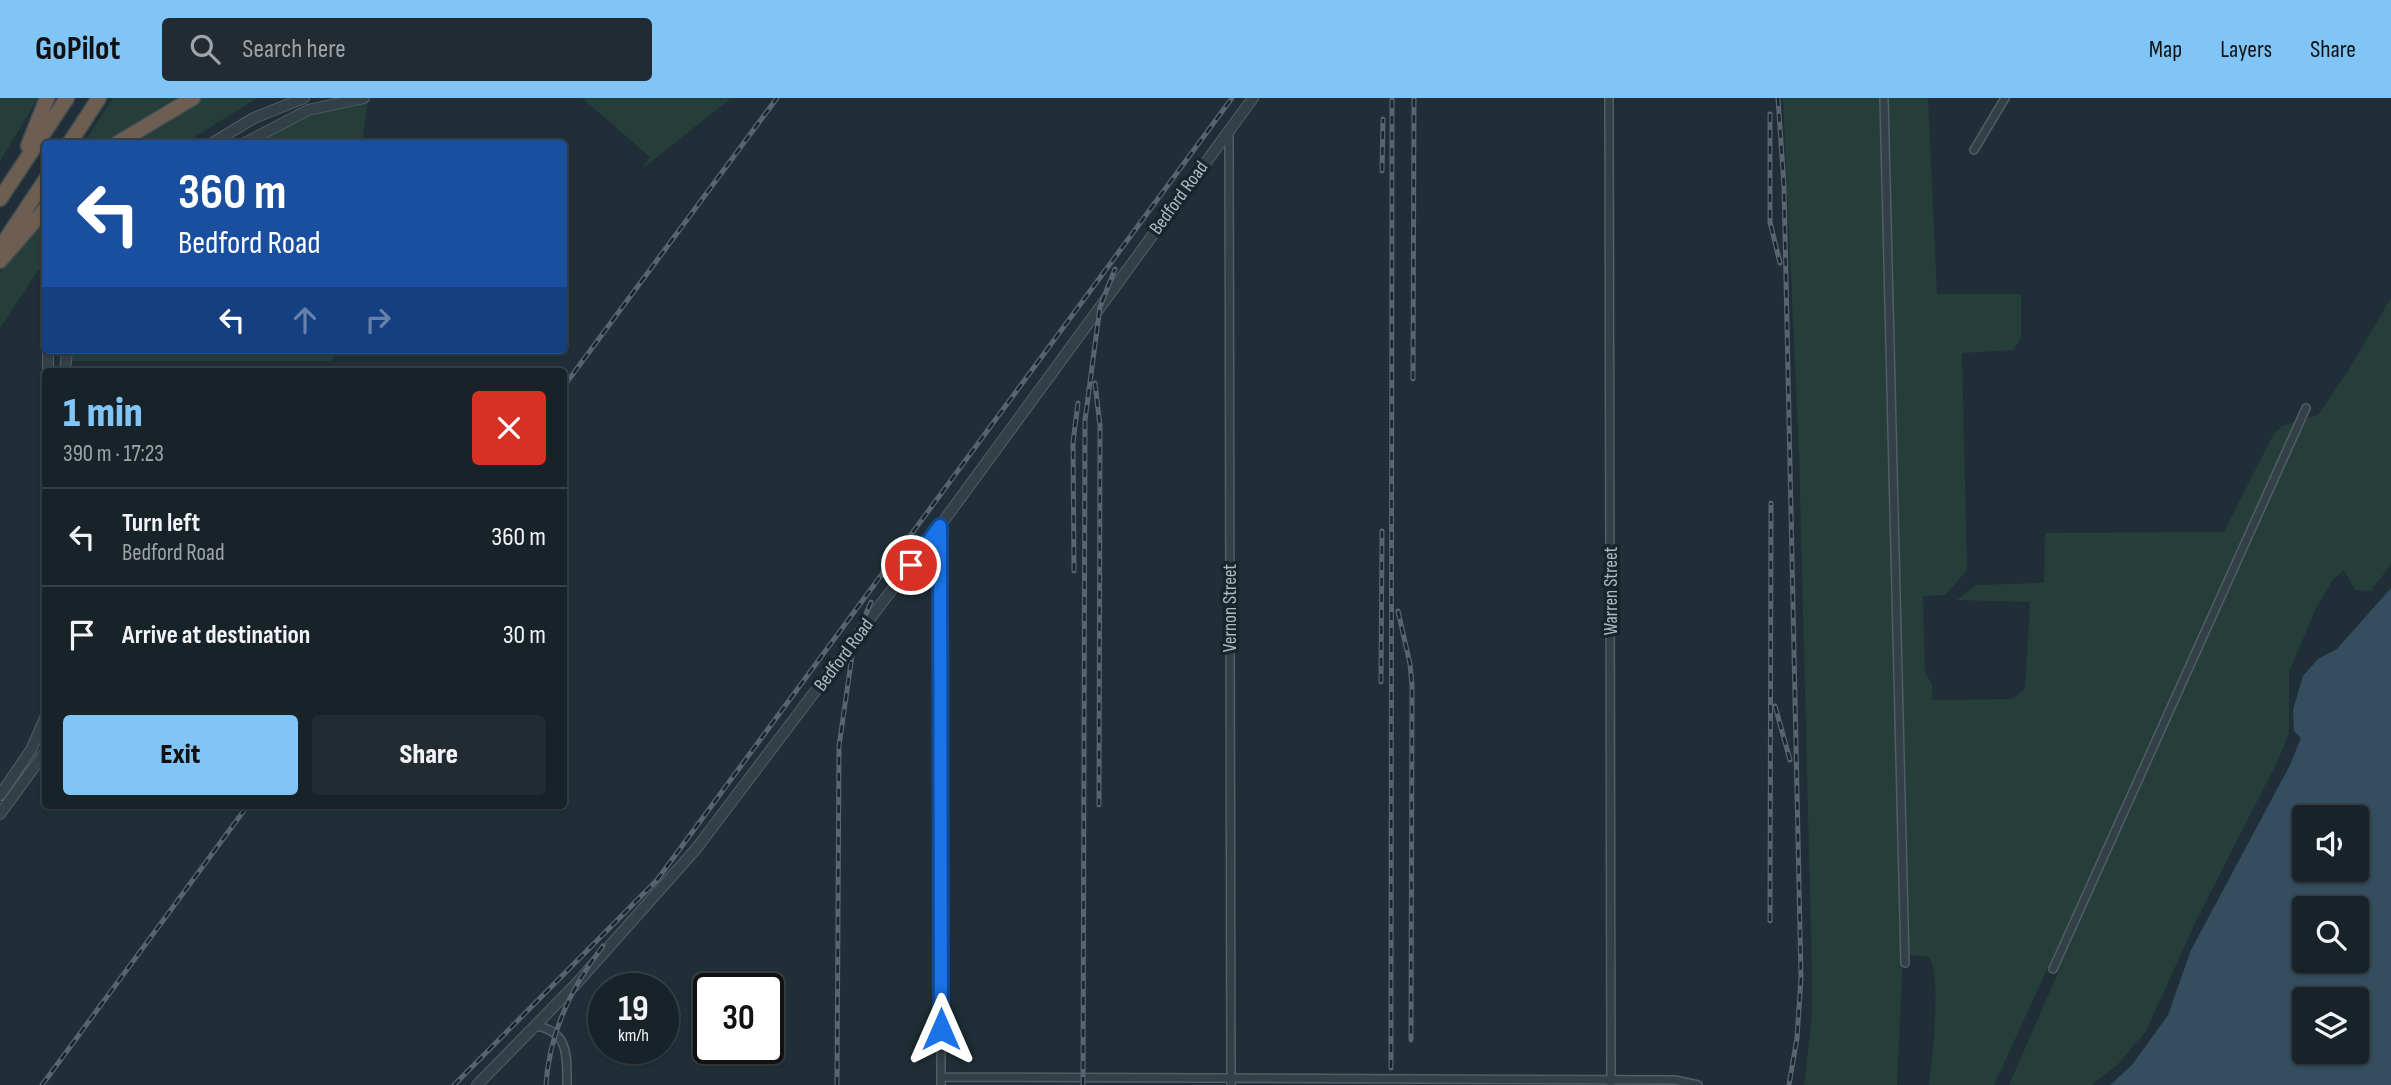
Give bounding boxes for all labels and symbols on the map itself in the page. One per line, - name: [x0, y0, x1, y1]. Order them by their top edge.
- street label: Bedford Road: [1145, 157, 1213, 239]
- pin: [881, 535, 941, 595]
- street label: Warren Street: [1600, 546, 1623, 635]
- street label: Vernon Street: [1219, 564, 1242, 652]
- street label: Bedford Road: [809, 614, 879, 696]
- speed limit sign: 30: [693, 973, 784, 1064]
- position arrow: [904, 992, 978, 1066]

